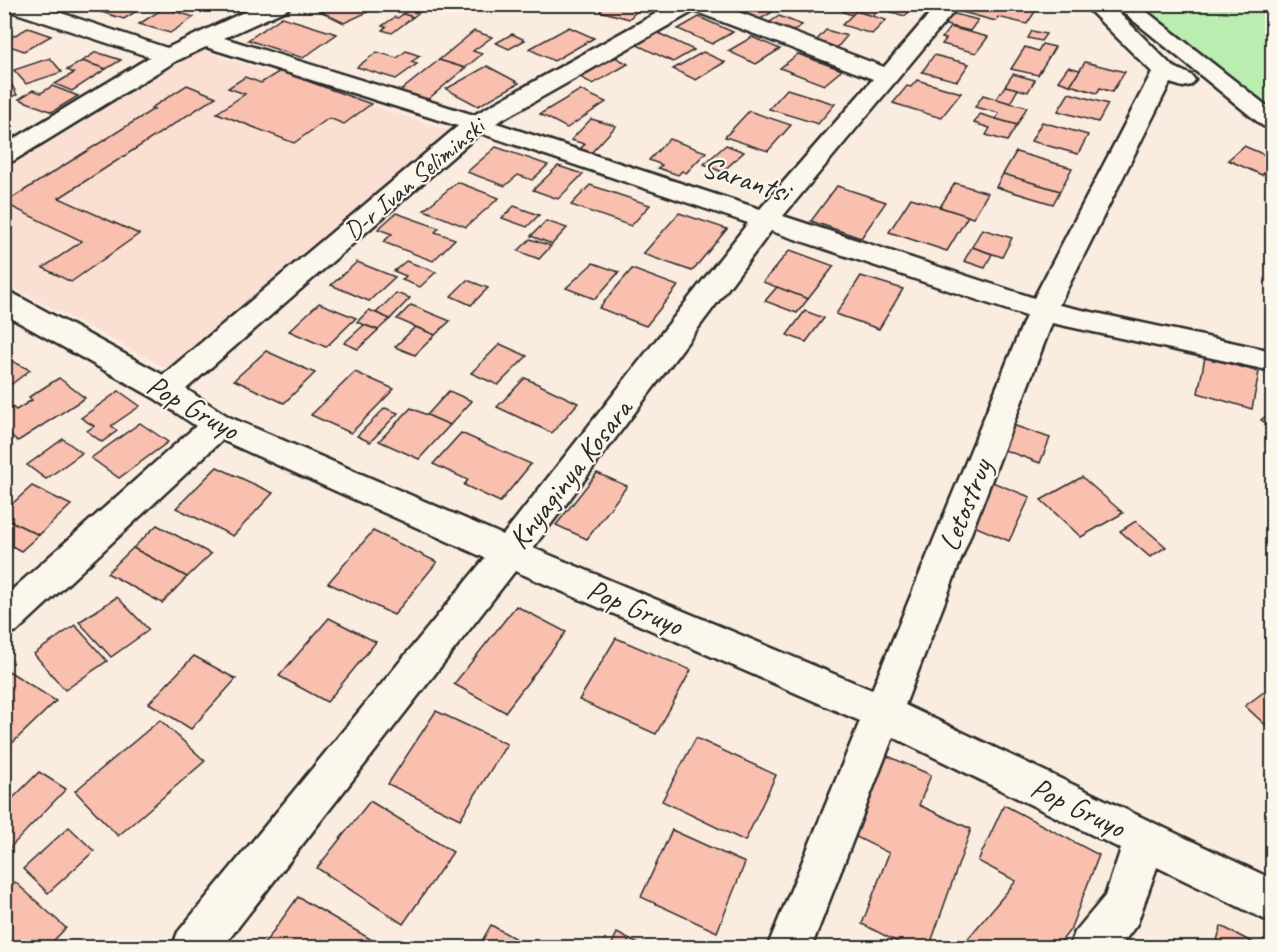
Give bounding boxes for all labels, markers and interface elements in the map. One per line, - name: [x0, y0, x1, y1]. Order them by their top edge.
- street label: D-r Ivan Seliminski: [337, 109, 493, 247]
- street label: Sarantsi: [698, 147, 798, 212]
- street label: Pop Gruyo: [140, 366, 247, 449]
- street label: Knyaginya Kosara: [500, 389, 642, 556]
- street label: Letostruy: [930, 452, 1001, 556]
- street label: Pop Gruyo: [582, 570, 690, 645]
- street label: Pop Gruyo: [1025, 768, 1132, 847]

